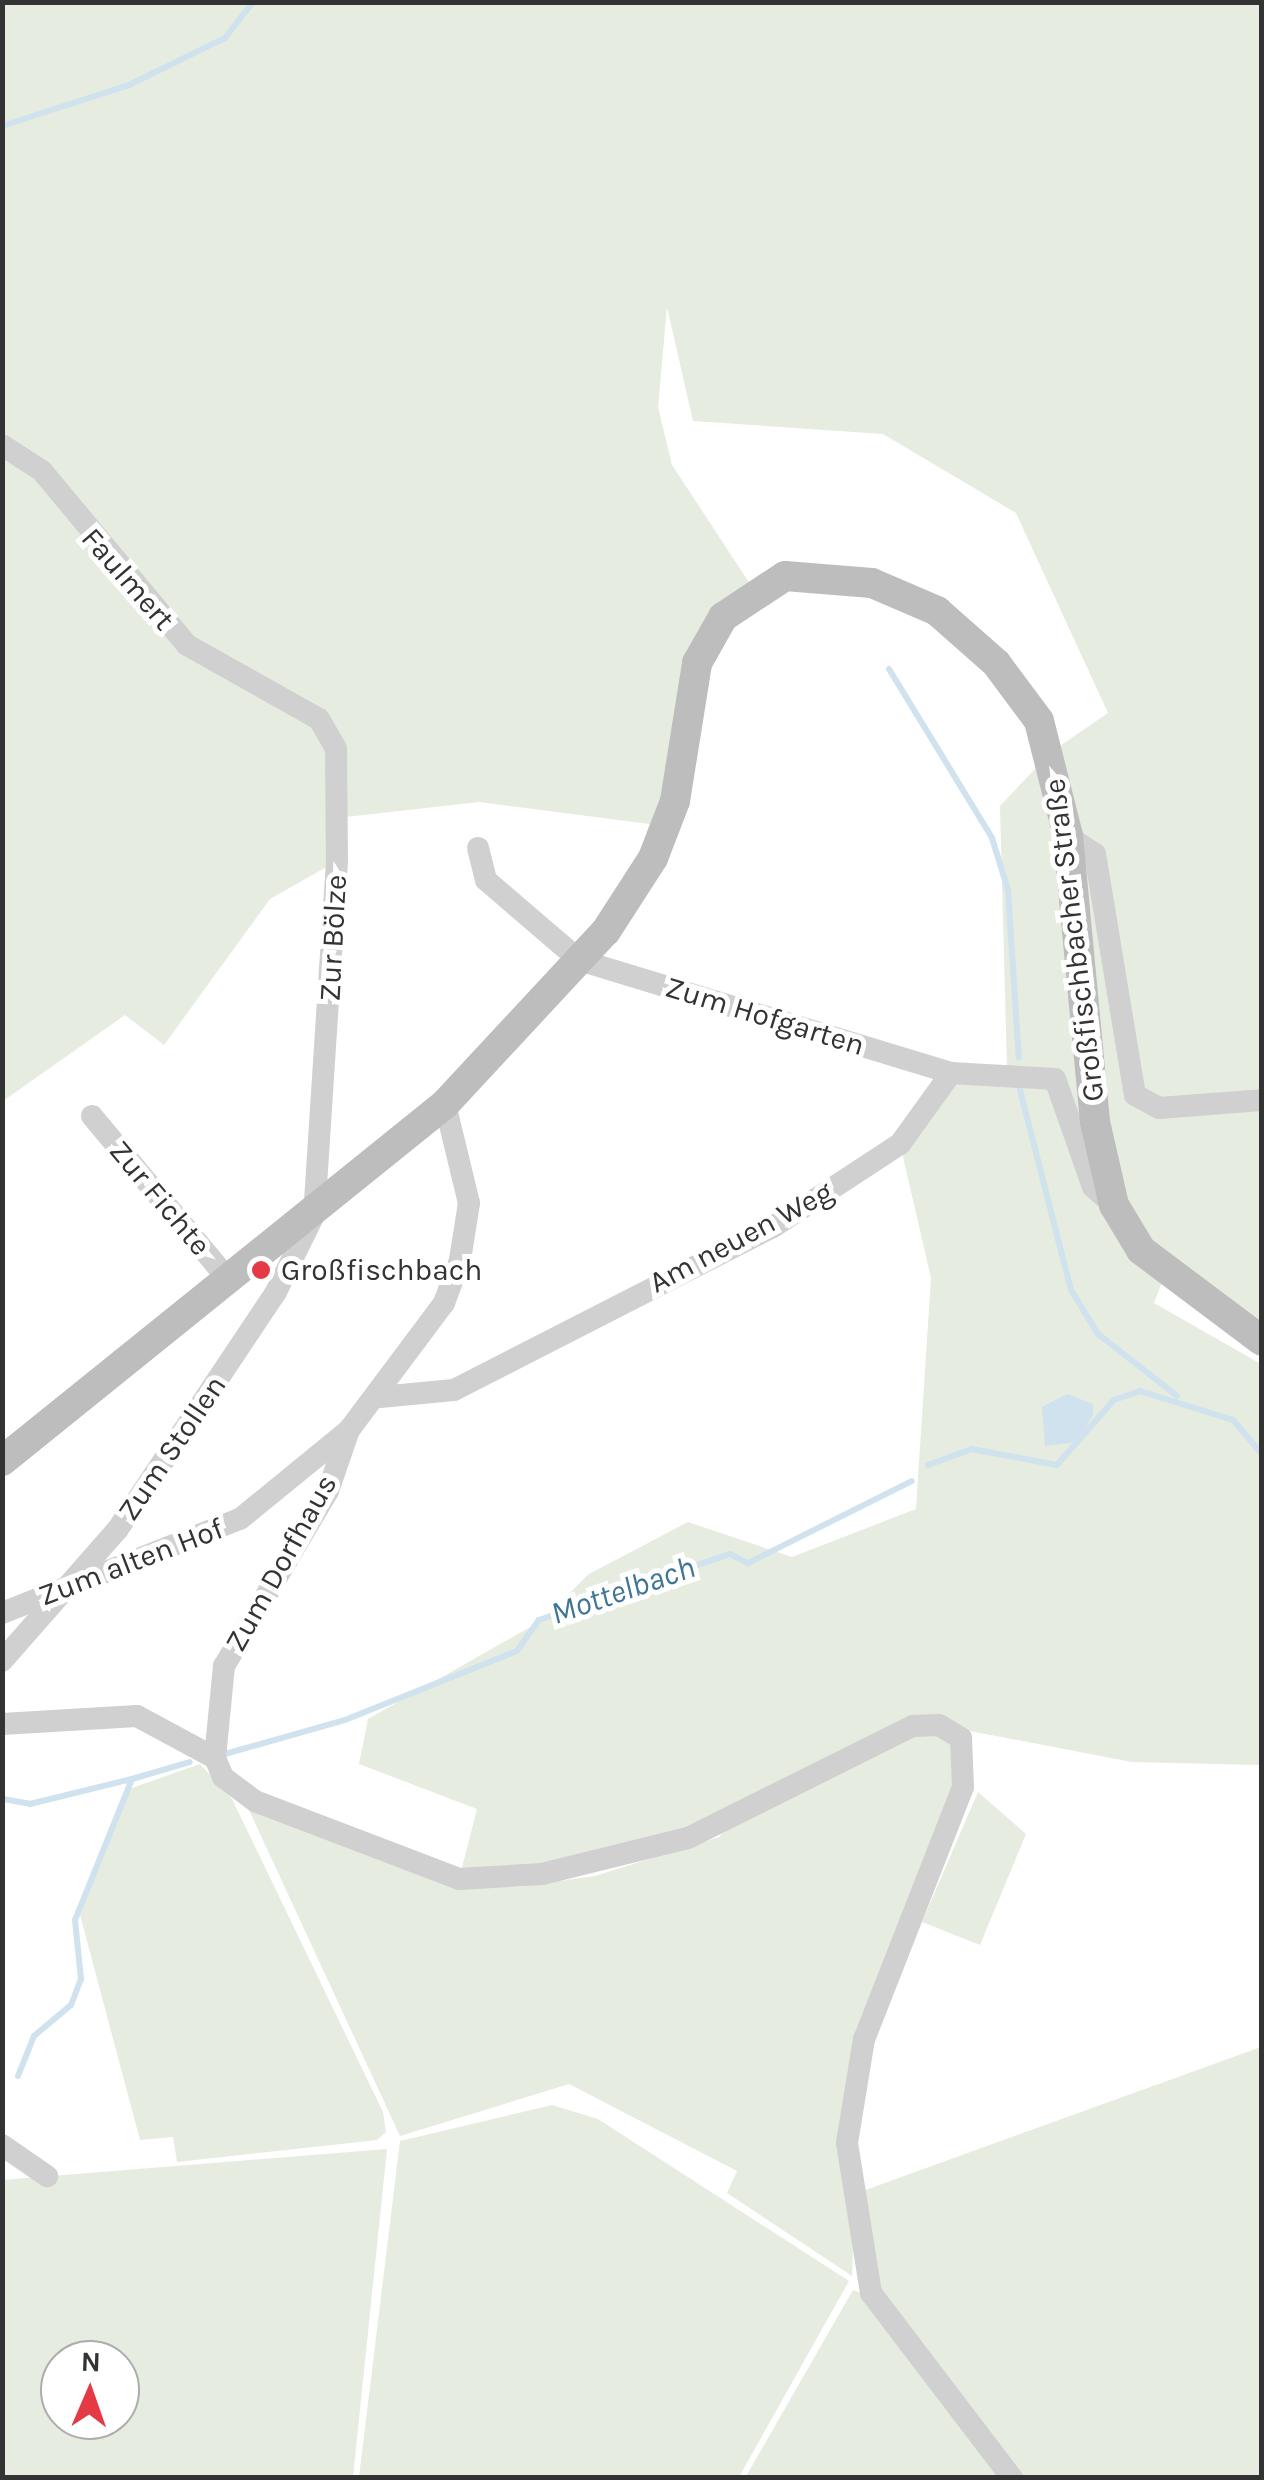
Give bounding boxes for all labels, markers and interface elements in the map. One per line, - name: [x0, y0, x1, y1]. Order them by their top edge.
- street label: Faulmert: [74, 521, 182, 637]
- street label: Großfischbacher Straße: [1036, 776, 1112, 1104]
- street label: Zur Bölze: [312, 874, 354, 1002]
- street label: Zum Hofgarten: [661, 969, 869, 1063]
- street label: Zur Fichte: [102, 1133, 218, 1263]
- street label: Am neuen Weg: [643, 1173, 839, 1301]
- place label: Großfischbach: [281, 1252, 482, 1288]
- marker: Großfischbach: [250, 1259, 272, 1281]
- street label: Zum Stollen: [110, 1369, 234, 1527]
- street label: Zum Dorfhaus: [218, 1468, 344, 1658]
- street label: Zum alten Hof: [34, 1510, 228, 1614]
- water label: Mottelbach: [546, 1548, 700, 1634]
- north arrow: [40, 2340, 140, 2440]
- text: N: [80, 2345, 102, 2378]

